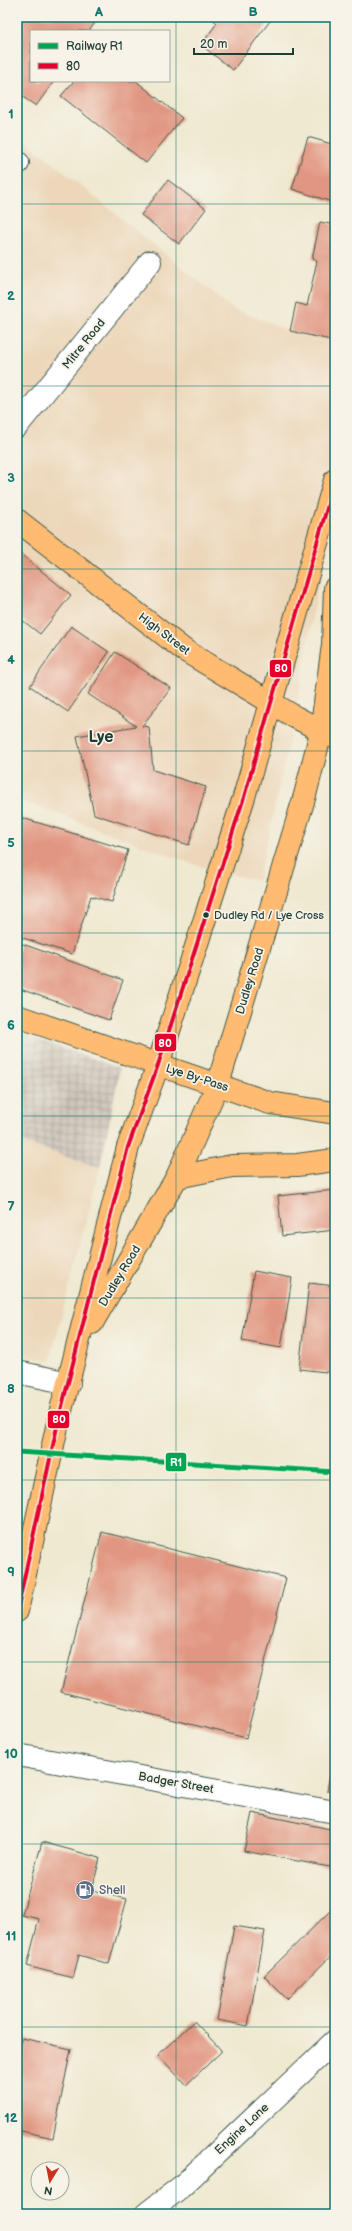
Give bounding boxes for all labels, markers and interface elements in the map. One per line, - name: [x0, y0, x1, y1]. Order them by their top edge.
- text: A: [94, 4, 103, 20]
- text: B: [248, 4, 258, 20]
- legend: [30, 30, 170, 82]
- scale bar: [194, 30, 293, 56]
- text: 20 m: [200, 37, 227, 52]
- text: Railway R1: [66, 39, 123, 54]
- text: 80: [66, 59, 80, 74]
- text: 1: [8, 106, 14, 122]
- text: 2: [7, 288, 15, 304]
- street label: Mitre Road: [59, 316, 109, 372]
- text: 3: [7, 470, 15, 486]
- street label: High Street: [135, 610, 193, 659]
- text: 4: [7, 652, 15, 668]
- line badge: 80: [269, 659, 292, 678]
- text: 80: [274, 662, 288, 675]
- district label: Lye: [89, 728, 113, 747]
- text: 5: [7, 835, 15, 851]
- place label: Dudley Rd / Lye Cross: [214, 909, 324, 922]
- marker: Dudley Rd / Lye Cross: [201, 910, 211, 920]
- street label: Dudley Road: [233, 946, 267, 1016]
- text: 6: [7, 1017, 15, 1033]
- line badge: 80: [154, 1033, 177, 1052]
- text: 80: [158, 1037, 172, 1050]
- street label: Lye By-Pass: [164, 1061, 230, 1095]
- text: 7: [7, 1199, 15, 1215]
- street label: Dudley Road: [96, 1243, 144, 1309]
- text: 8: [7, 1381, 15, 1397]
- line badge: 80: [47, 1410, 70, 1429]
- text: 80: [52, 1413, 66, 1426]
- line badge: R1: [165, 1452, 187, 1472]
- text: R1: [170, 1456, 182, 1469]
- text: 9: [7, 1564, 15, 1580]
- text: 10: [4, 1746, 18, 1762]
- street label: Badger Street: [137, 1769, 215, 1797]
- fuel station icon: Shell: [74, 1879, 96, 1901]
- place label: Shell: [99, 1883, 125, 1898]
- text: 11: [6, 1928, 16, 1944]
- street label: Engine Lane: [212, 2100, 272, 2158]
- text: 12: [4, 2110, 18, 2126]
- north arrow: [30, 2161, 70, 2201]
- text: N: [43, 2183, 54, 2197]

